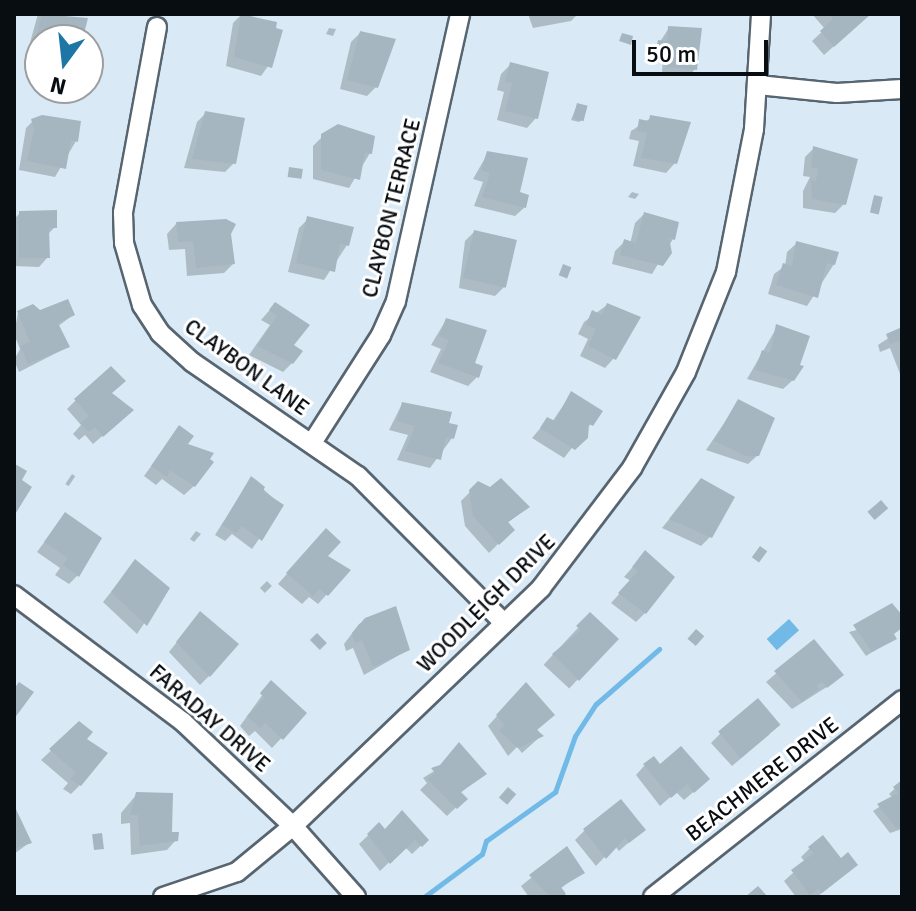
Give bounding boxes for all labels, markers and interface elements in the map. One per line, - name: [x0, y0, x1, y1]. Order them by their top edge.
- north arrow: [24, 24, 104, 104]
- scale bar: [636, 24, 772, 74]
- text: 50 m: [646, 39, 696, 69]
- text: N: [47, 71, 69, 101]
- street label: CLAYBON TERRACE: [356, 116, 426, 300]
- street label: CLAYBON LANE: [180, 313, 314, 421]
- street label: WOODLEIGH DRIVE: [411, 528, 561, 678]
- street label: FARADAY DRIVE: [144, 658, 276, 778]
- street label: BEACHMERE DRIVE: [680, 711, 844, 847]

